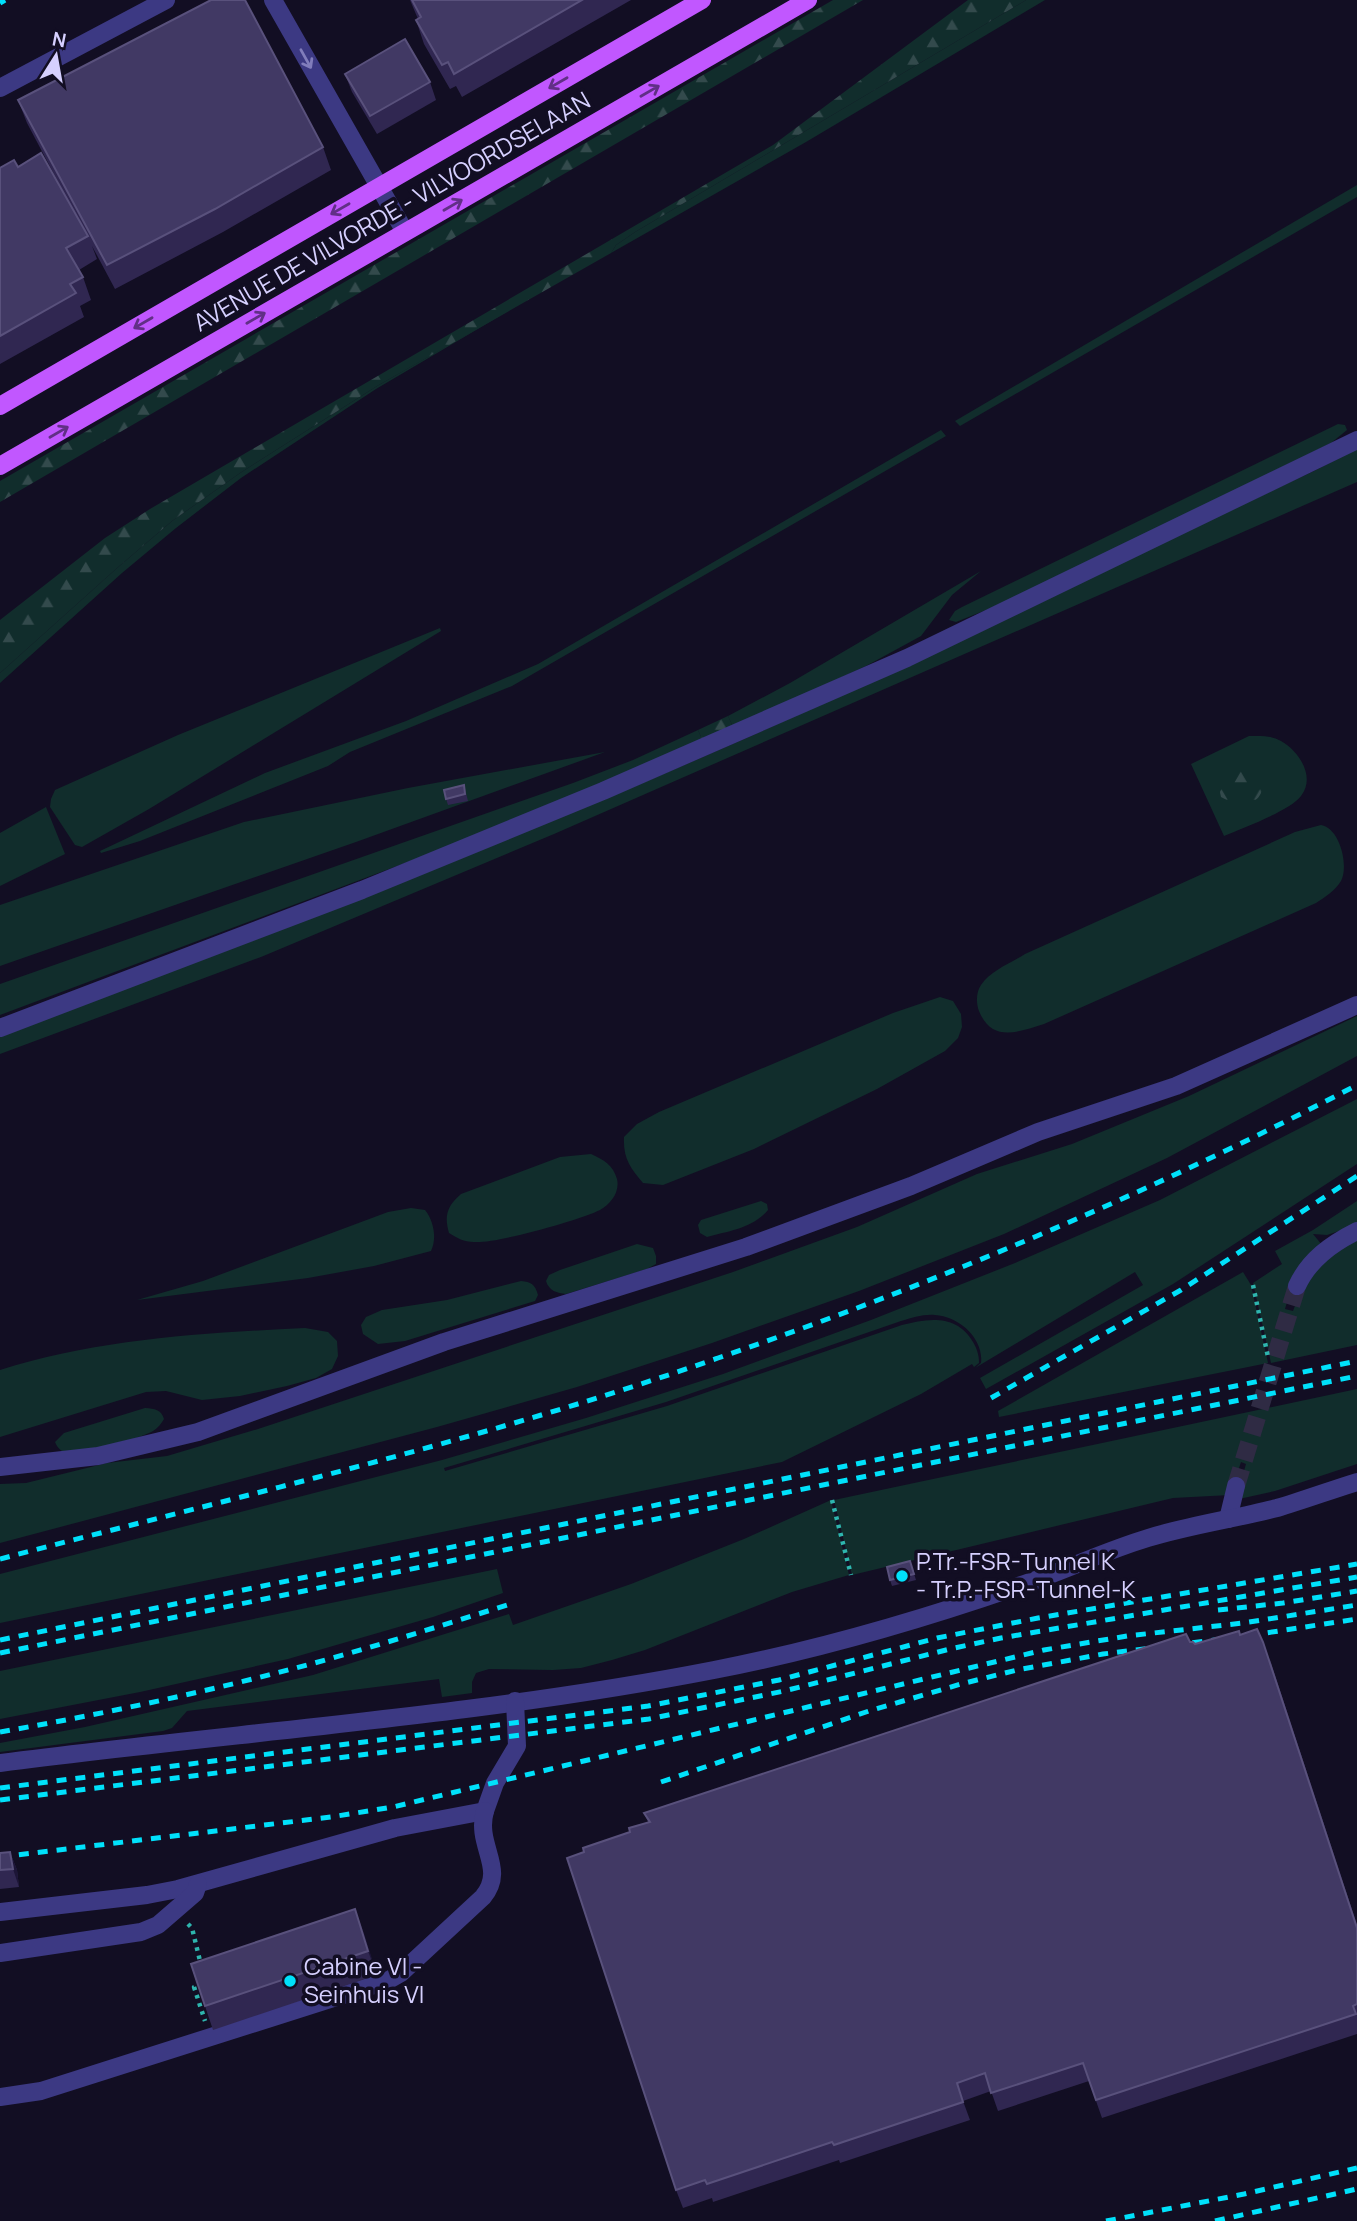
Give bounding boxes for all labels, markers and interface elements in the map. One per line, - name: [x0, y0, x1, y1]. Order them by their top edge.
- north arrow: [21, 21, 91, 91]
- text: N: [50, 25, 68, 53]
- one-way arrow: [299, 49, 313, 69]
- one-way arrow: [549, 76, 569, 90]
- street label: AVENUE DE VILVORDE - VILVOORDSELAAN: [187, 83, 596, 338]
- one-way arrow: [640, 84, 660, 98]
- one-way arrow: [443, 198, 463, 212]
- one-way arrow: [330, 203, 351, 216]
- one-way arrow: [246, 311, 266, 325]
- one-way arrow: [133, 317, 154, 330]
- one-way arrow: [49, 425, 69, 439]
- place label: P.Tr.-FSR-Tunnel K - Tr.P.-FSR-Tunnel-K: [916, 1544, 1136, 1605]
- marker: P.Tr.-FSR-Tunnel K - Tr.P.-FSR-Tunnel-K: [894, 1568, 910, 1584]
- place label: Cabine VI - Seinhuis VI: [304, 1949, 424, 2010]
- marker: Cabine VI - Seinhuis VI: [282, 1973, 298, 1989]

